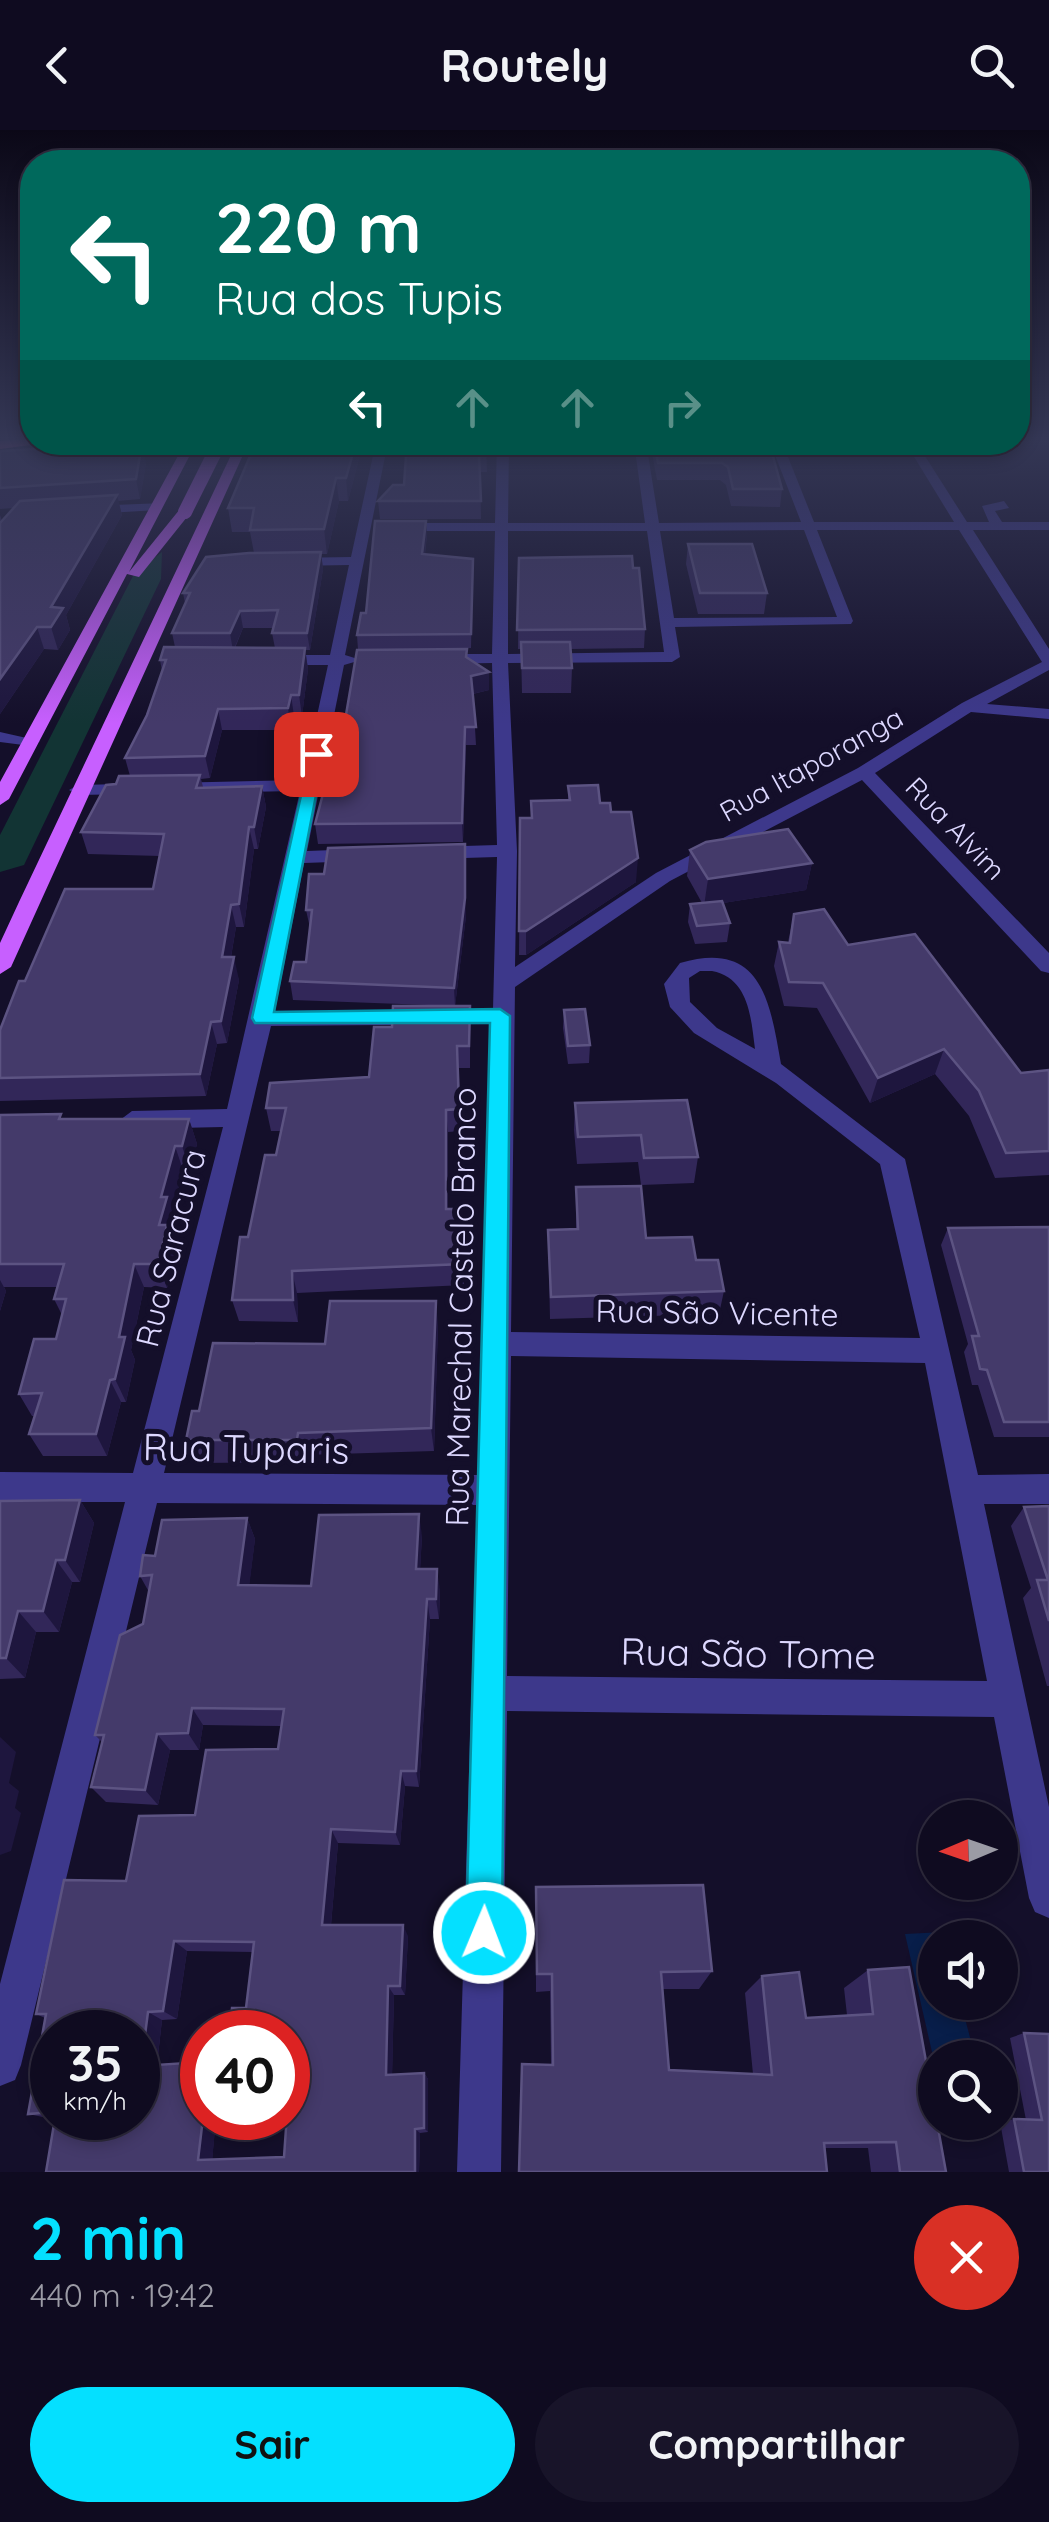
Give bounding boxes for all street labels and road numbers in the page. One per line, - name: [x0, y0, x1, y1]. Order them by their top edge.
- street label: Rua Itaporanga: [713, 699, 909, 829]
- street label: Rua Alvim: [899, 769, 1013, 887]
- street label: Rua Marechal Castelo Branco: [436, 1087, 484, 1527]
- street label: Rua Saracura: [126, 1145, 214, 1351]
- street label: Rua São Vicente: [595, 1290, 839, 1334]
- street label: Rua Tuparis: [142, 1422, 350, 1474]
- street label: Rua São Tome: [620, 1627, 876, 1679]

